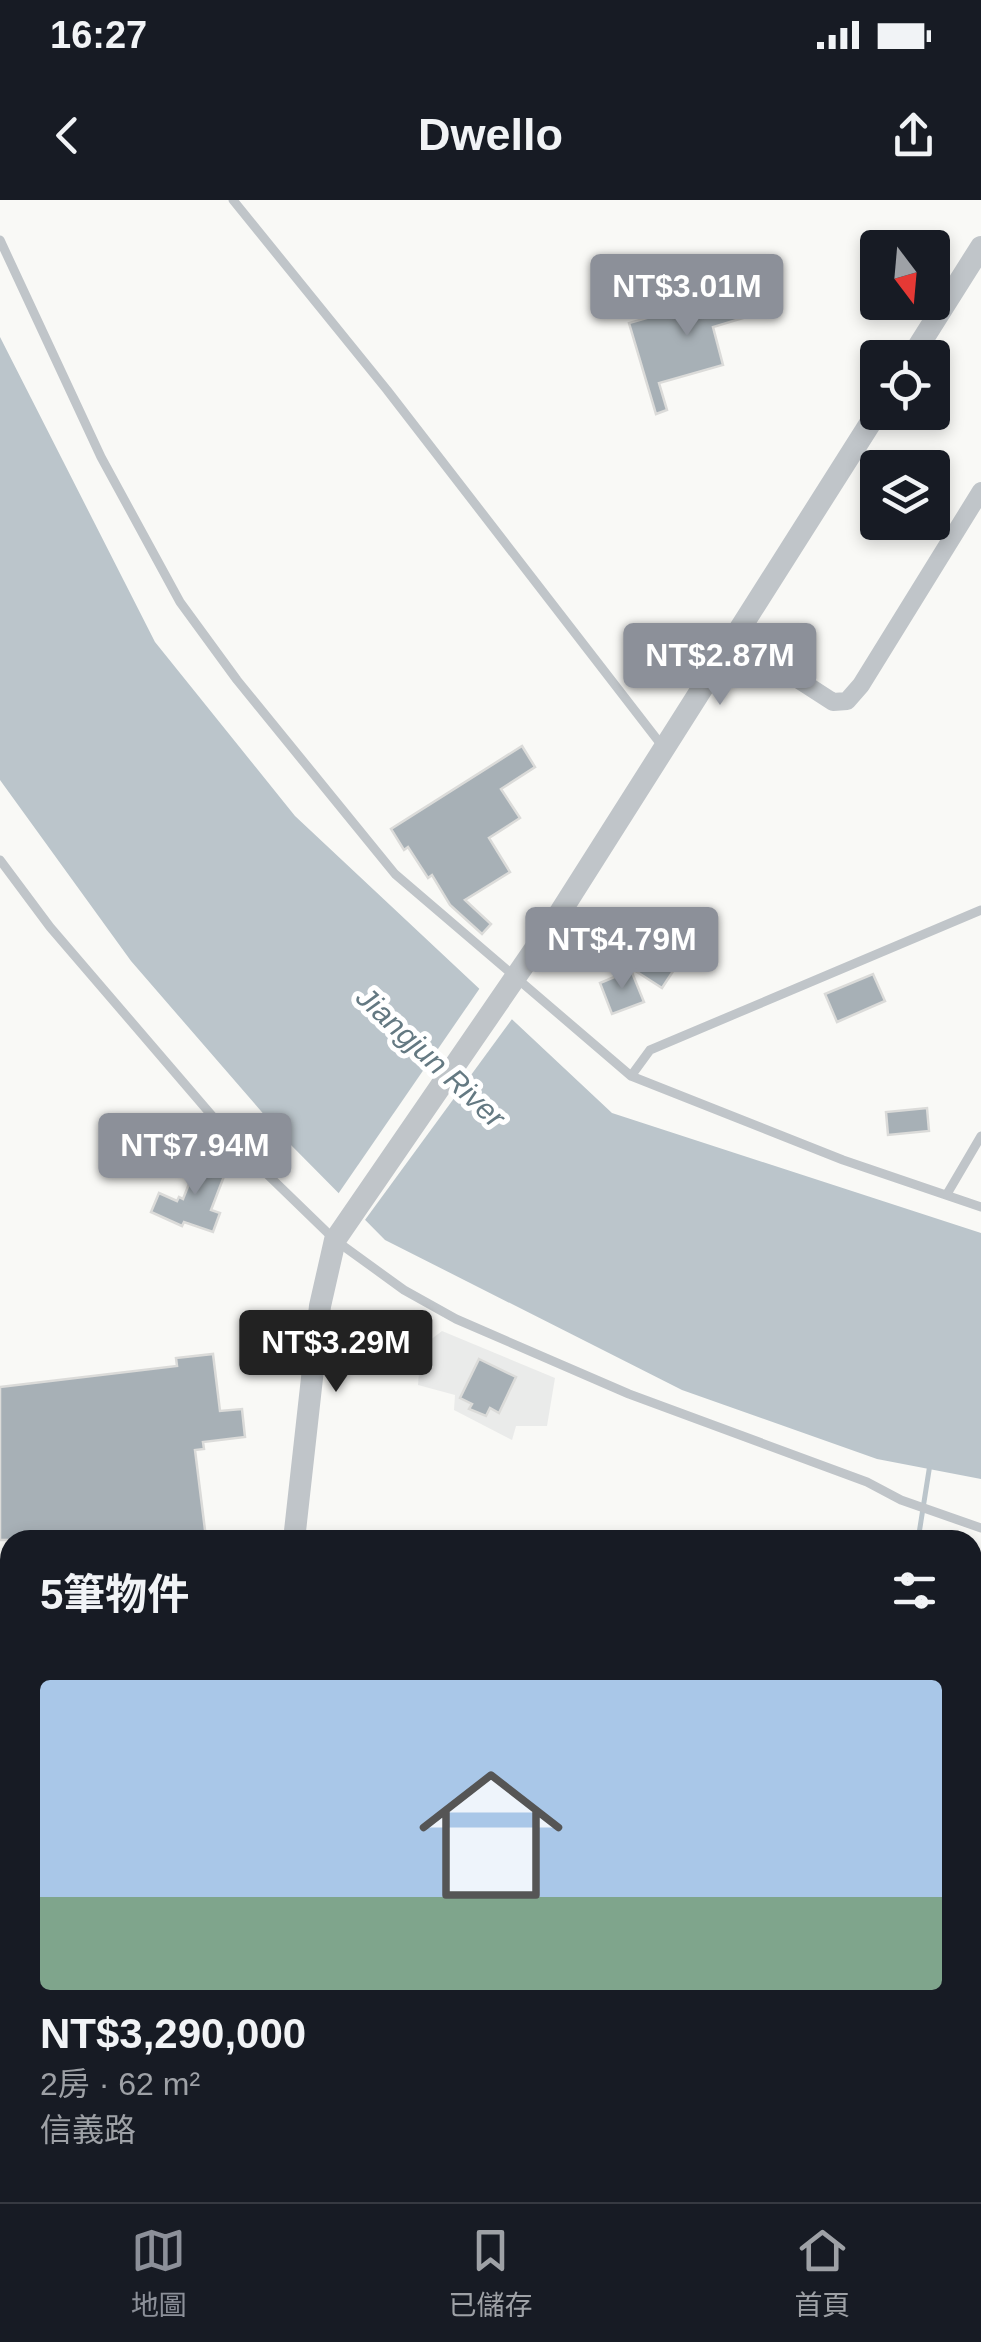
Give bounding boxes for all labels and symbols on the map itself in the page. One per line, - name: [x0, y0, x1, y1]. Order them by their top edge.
- north arrow: [860, 230, 950, 320]
- pin: NT$3.01M: [584, 254, 790, 339]
- pin: NT$2.87M: [617, 623, 823, 708]
- pin: NT$4.79M: [519, 907, 725, 992]
- water label: Jiangjun River: [350, 979, 513, 1135]
- pin: NT$7.94M: [92, 1113, 298, 1198]
- pin: NT$3.29M: [233, 1310, 439, 1395]

